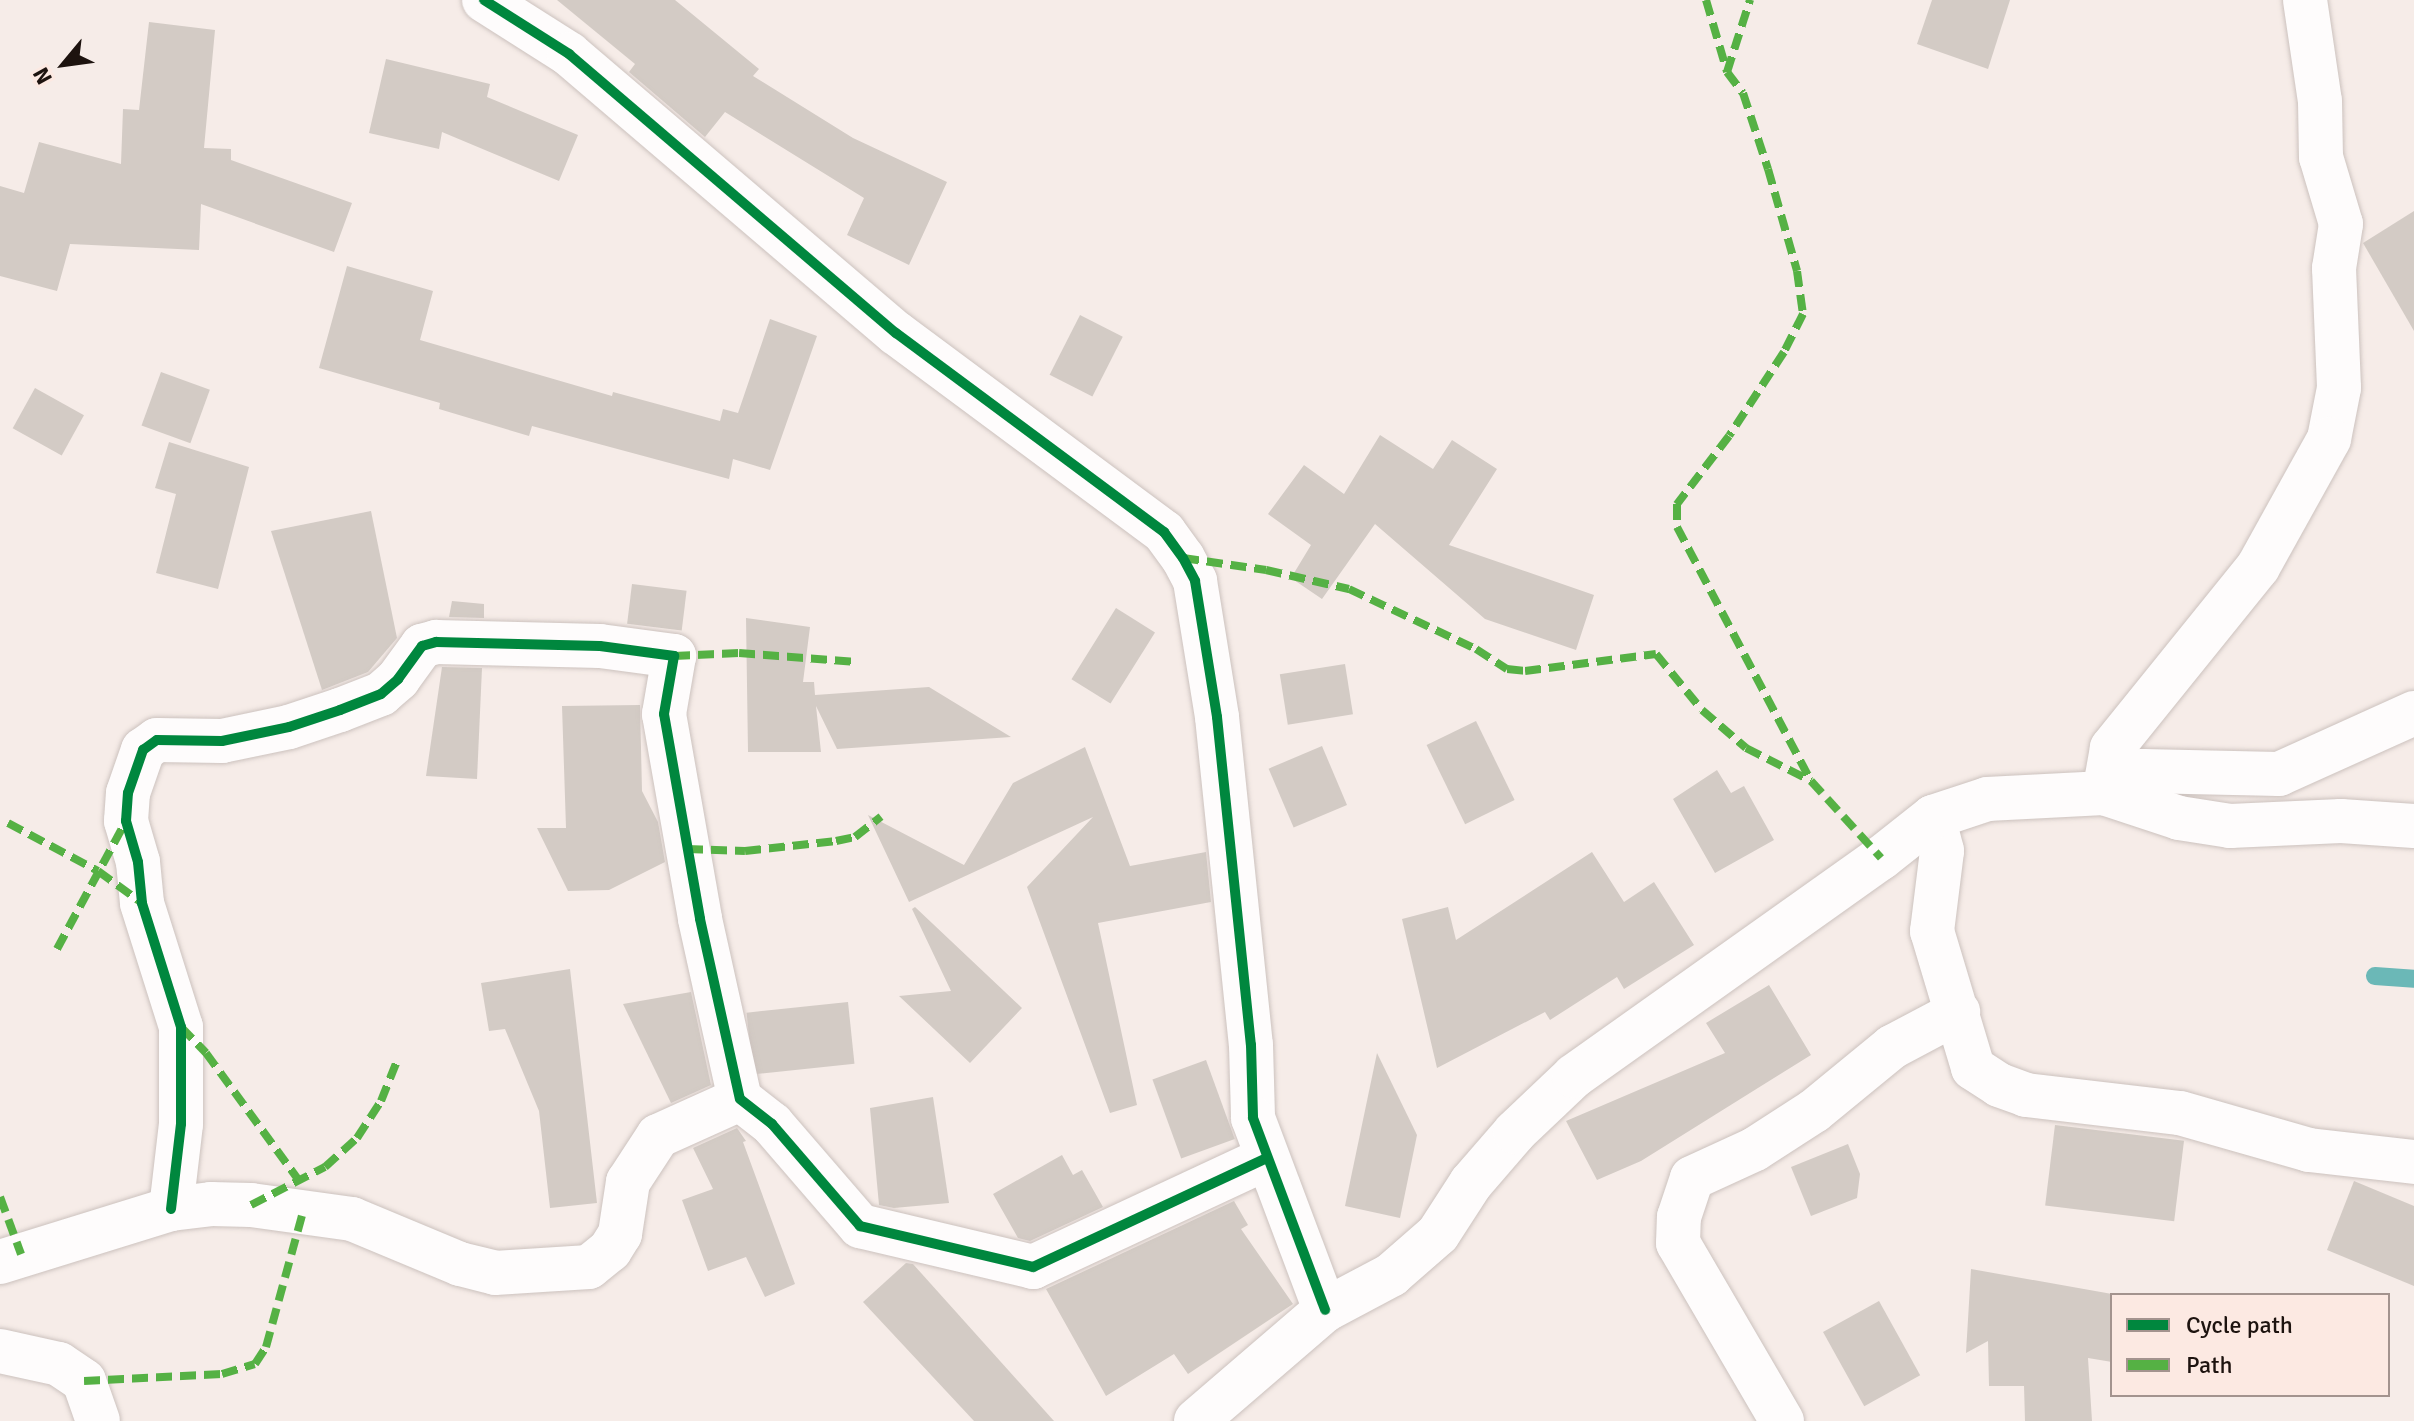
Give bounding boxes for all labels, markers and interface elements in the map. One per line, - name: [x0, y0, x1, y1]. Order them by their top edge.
- north arrow: [24, 24, 104, 104]
- text: N: [27, 63, 58, 89]
- legend: [2110, 1293, 2390, 1397]
- text: Cycle path: [2186, 1310, 2293, 1340]
- text: Path: [2186, 1350, 2232, 1380]

